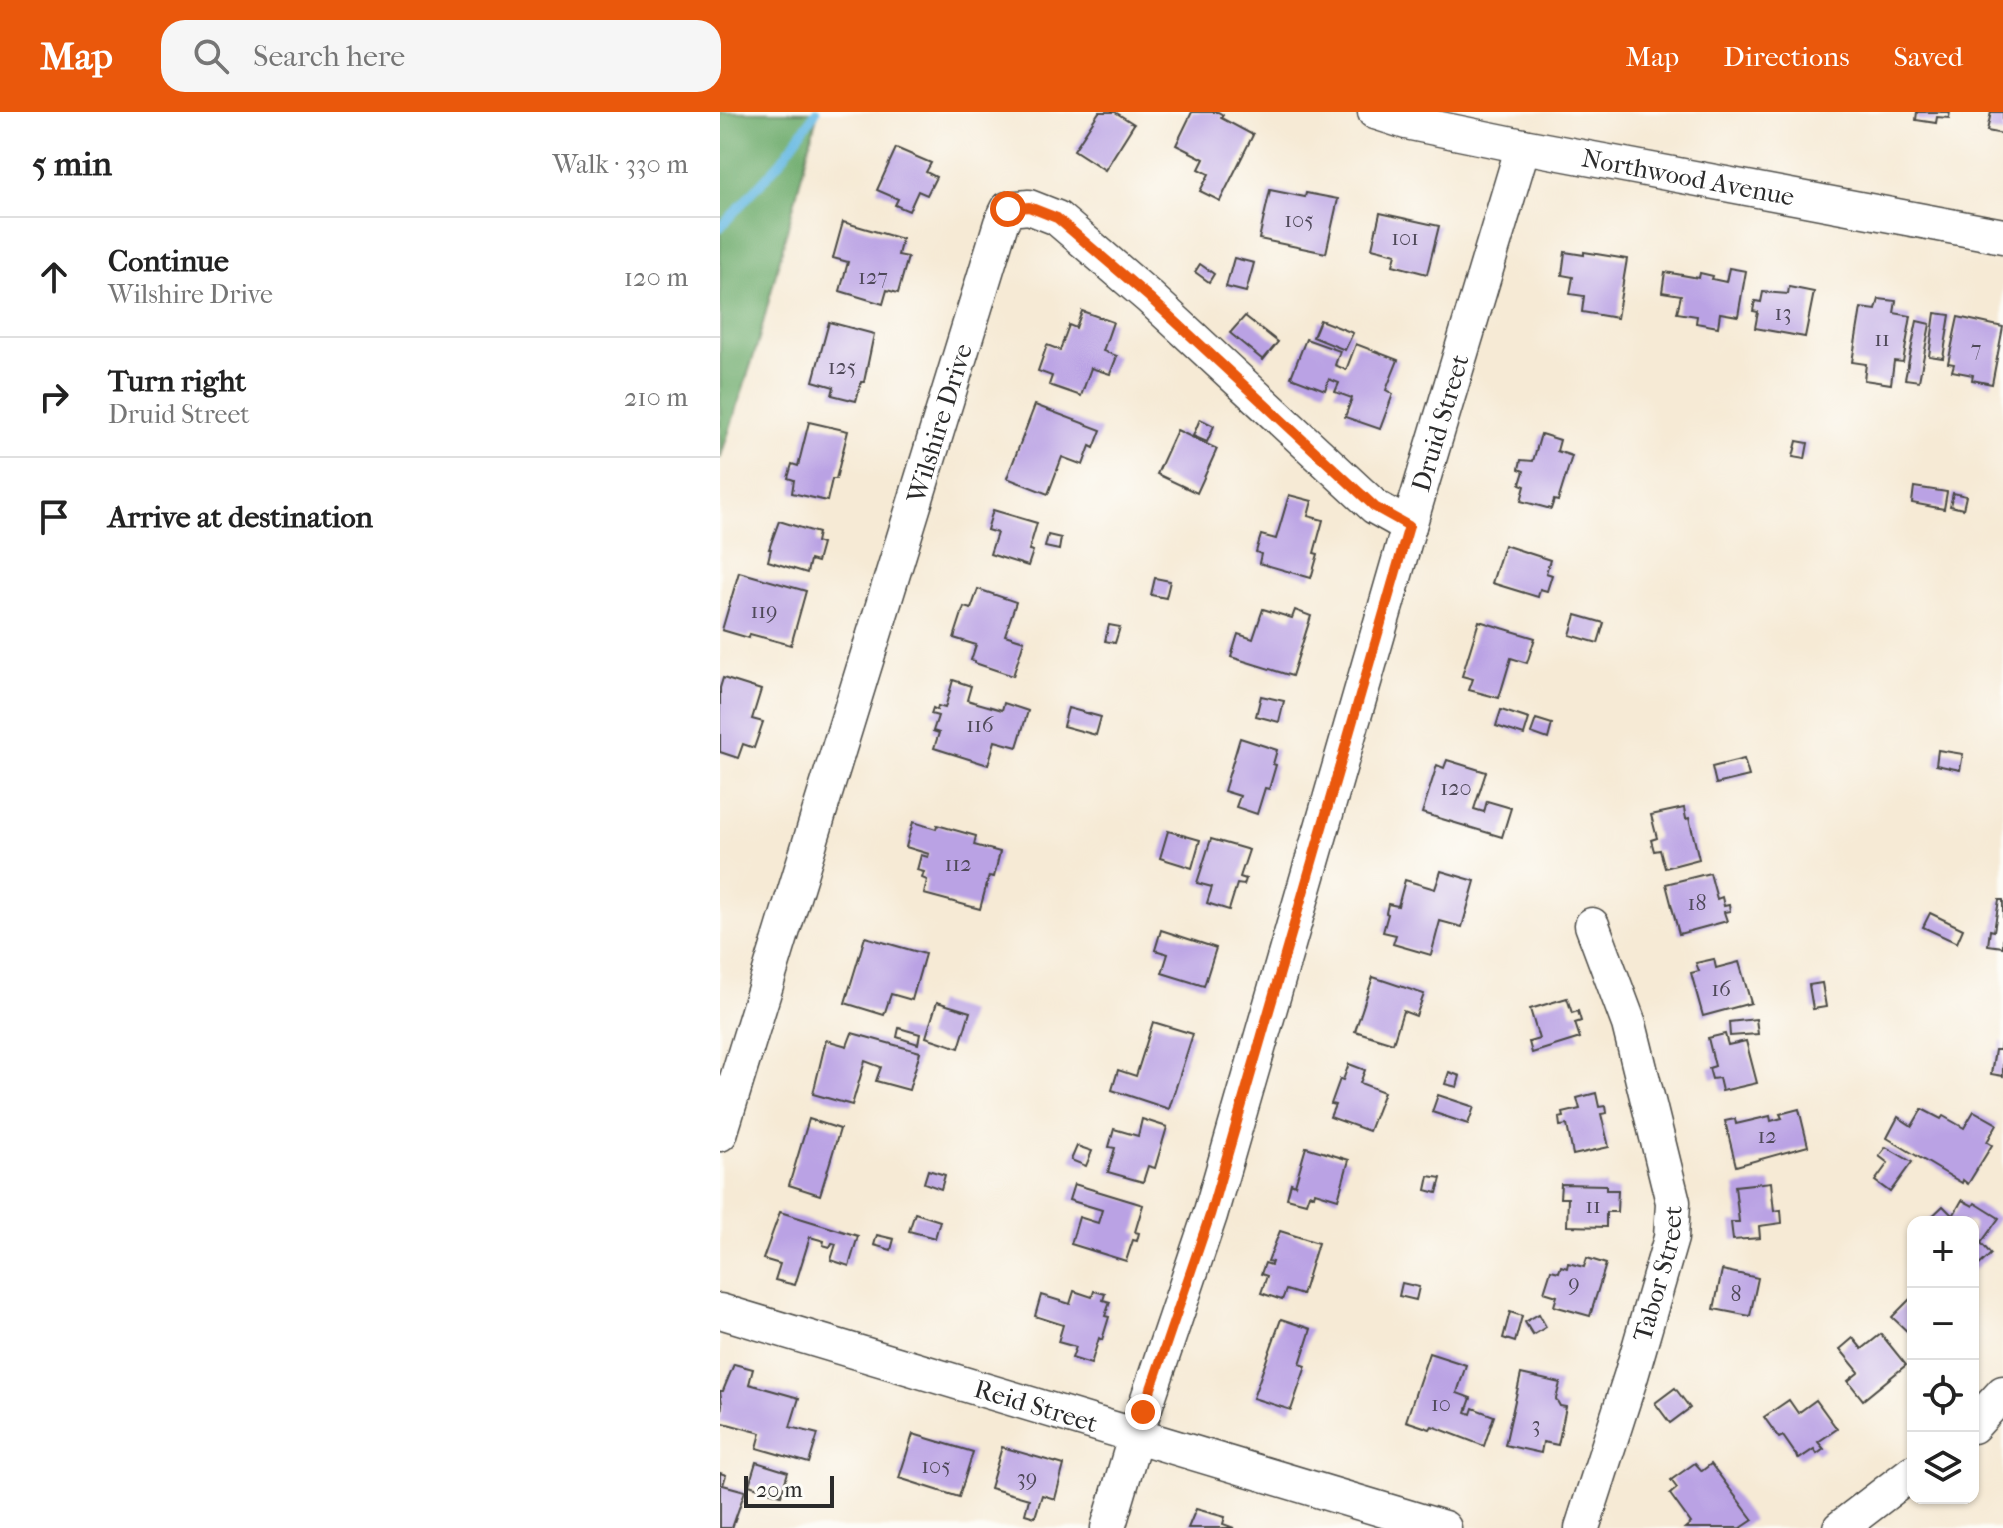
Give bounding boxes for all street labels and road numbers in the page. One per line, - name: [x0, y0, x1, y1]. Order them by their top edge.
- street label: Northwood Avenue: [1579, 142, 1797, 213]
- street label: Wilshire Drive: [900, 340, 979, 508]
- street label: Druid Street: [1405, 350, 1476, 495]
- street label: Tabor Street: [1627, 1204, 1689, 1345]
- street label: Reid Street: [971, 1373, 1102, 1440]

